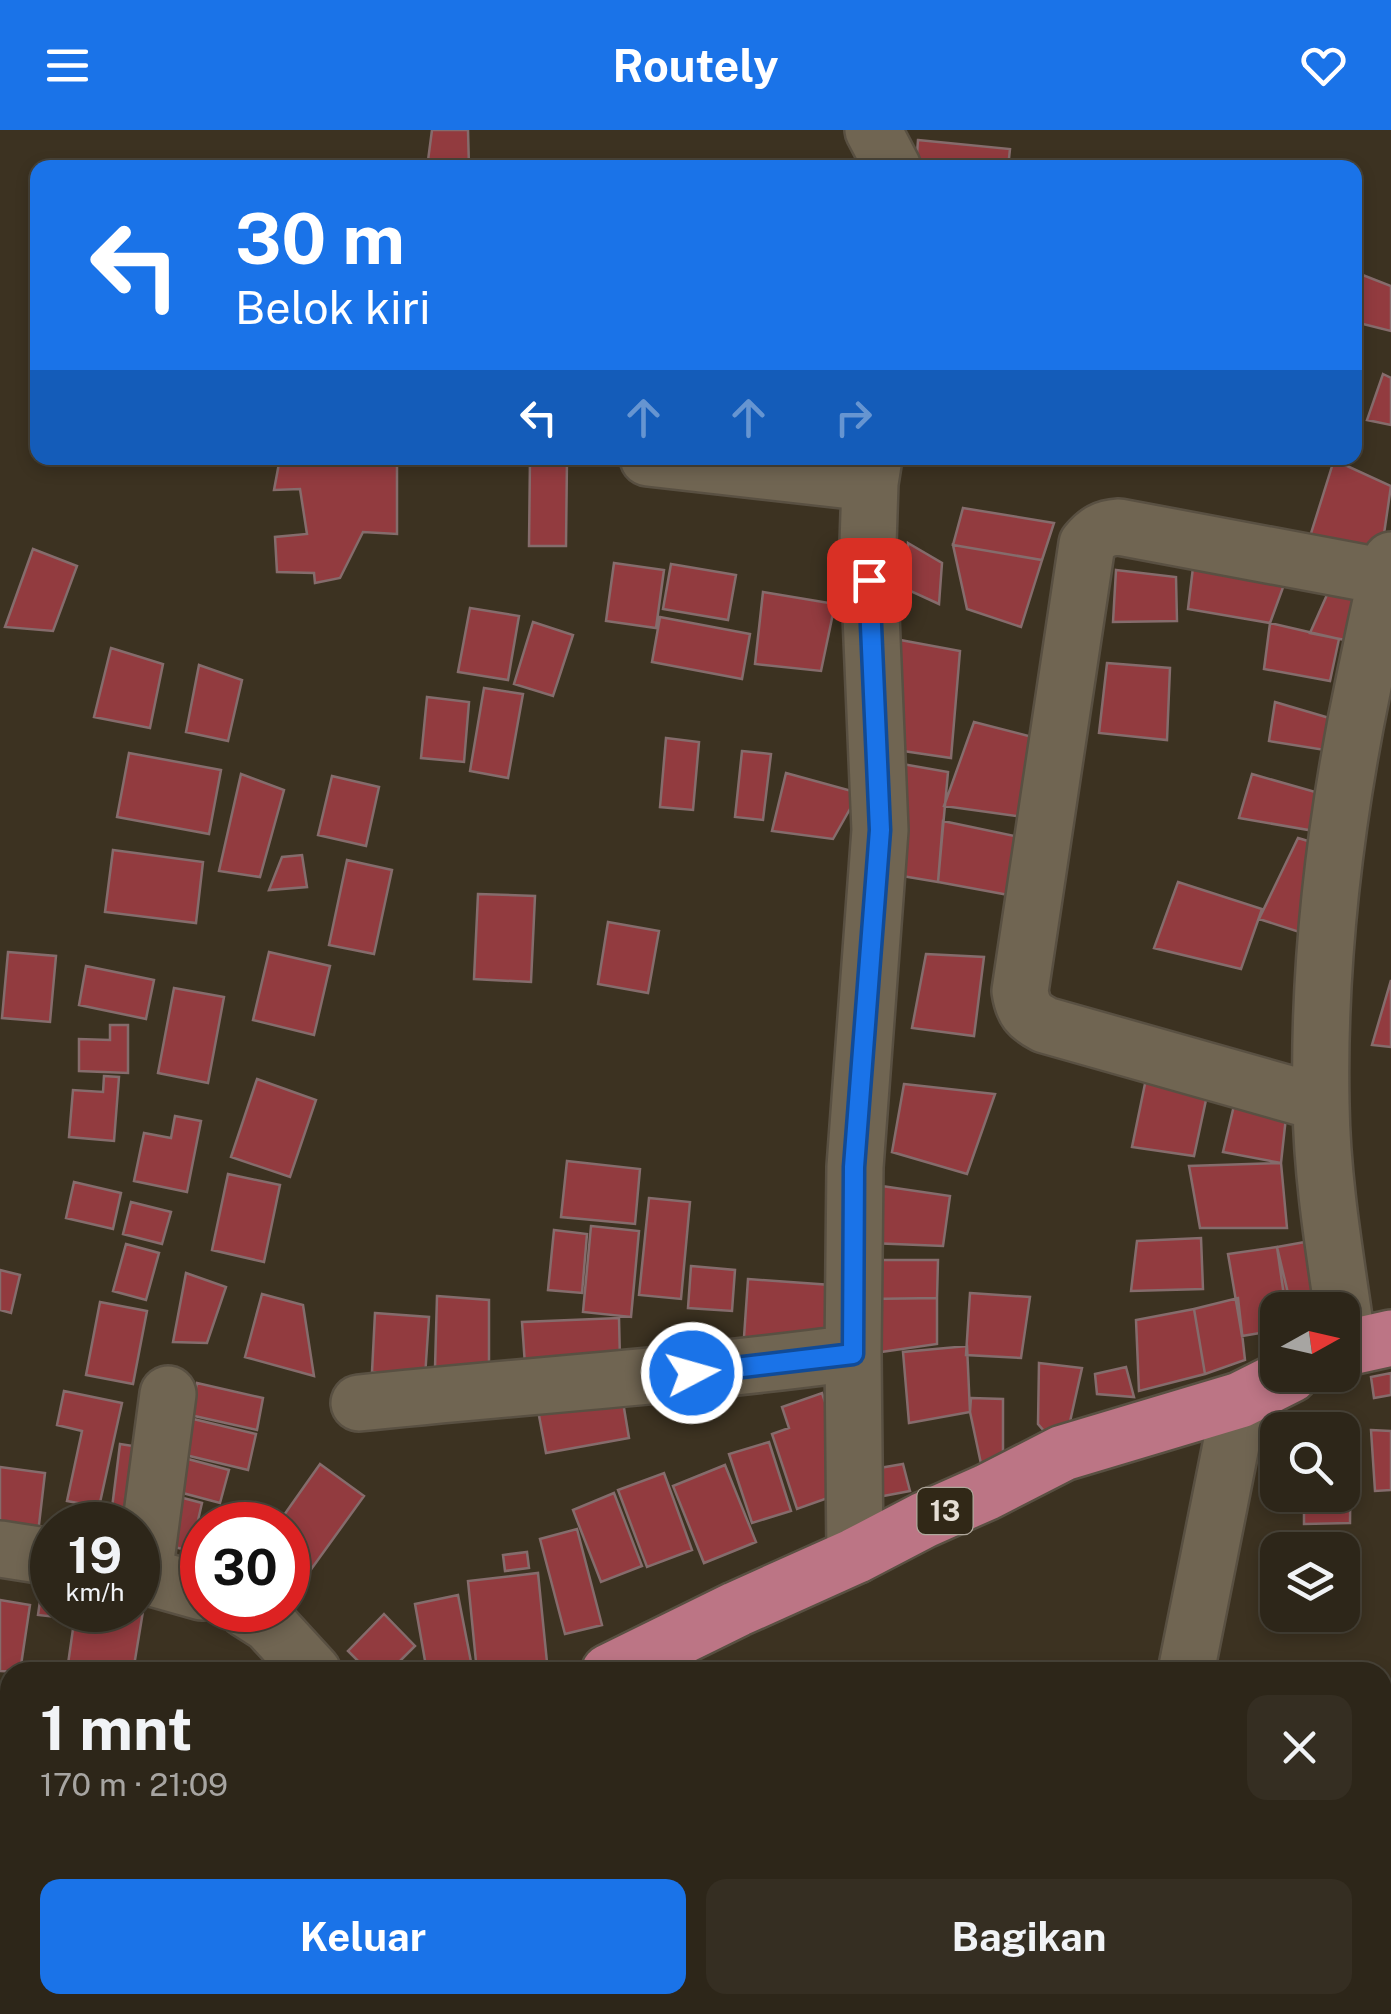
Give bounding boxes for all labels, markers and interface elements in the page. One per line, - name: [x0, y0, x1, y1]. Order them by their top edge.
- icon: menu: [40, 38, 95, 93]
- icon: heart: [1296, 38, 1351, 93]
- text: Routely: [613, 39, 778, 92]
- text: 30 m: [235, 197, 405, 280]
- icon: left: [70, 200, 200, 330]
- text: Belok kiri: [235, 281, 430, 334]
- icon: left: [511, 390, 566, 445]
- icon: ahead: [616, 390, 671, 445]
- icon: ahead: [721, 390, 776, 445]
- icon: right: [826, 390, 881, 445]
- pin: [827, 538, 912, 623]
- icon: arrive: [842, 553, 897, 608]
- north arrow: [1260, 1292, 1360, 1392]
- map controls: [1260, 1292, 1360, 1632]
- position arrow: [640, 1321, 744, 1425]
- button: search: [1260, 1412, 1360, 1512]
- road number: 13: [918, 1488, 972, 1534]
- speed limit sign: 30: [180, 1502, 310, 1632]
- text: 19: [68, 1525, 122, 1584]
- button: layers: [1260, 1532, 1360, 1632]
- text: km/h: [66, 1577, 124, 1607]
- text: 1 mnt: [40, 1693, 192, 1764]
- button: close: [1247, 1695, 1352, 1800]
- text: 170 m · 21:09: [40, 1766, 228, 1803]
- button: Keluar: [40, 1879, 686, 1994]
- button: Bagikan: [706, 1879, 1352, 1994]

